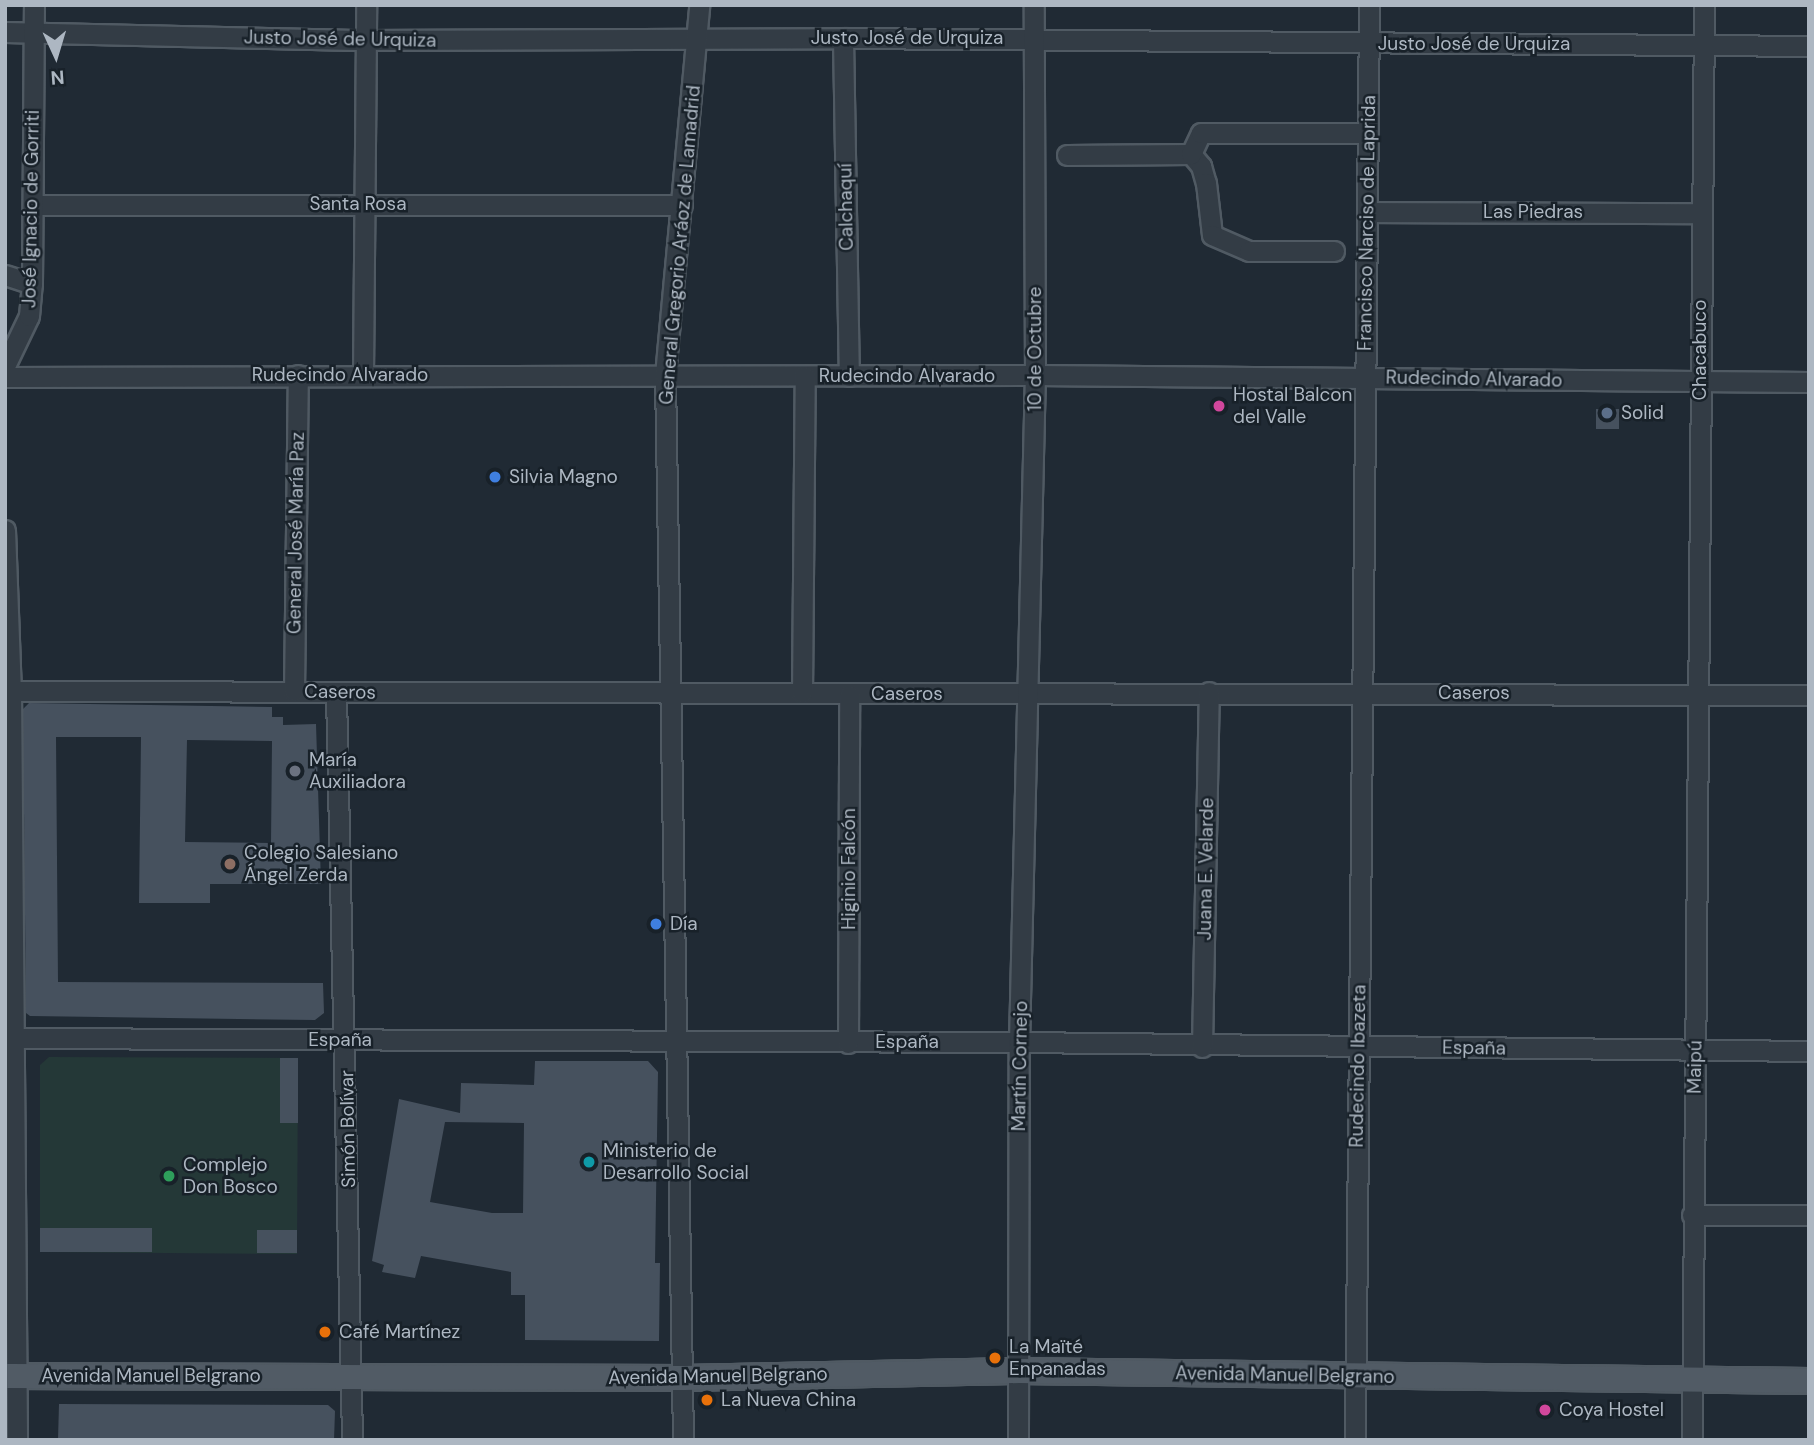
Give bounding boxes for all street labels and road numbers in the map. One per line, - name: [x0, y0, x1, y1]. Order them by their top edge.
- street label: Justo José de Urquiza: [244, 26, 436, 52]
- street label: Justo José de Urquiza: [811, 27, 1003, 49]
- street label: Justo José de Urquiza: [1378, 33, 1570, 55]
- street label: General Gregorio Aráoz de Lamadrid: [655, 84, 705, 406]
- street label: Francisco Narciso de Laprida: [1353, 95, 1381, 351]
- street label: José Ignacio de Gorriti: [18, 110, 44, 308]
- street label: Calchaquí: [834, 163, 858, 251]
- street label: Santa Rosa: [310, 193, 406, 215]
- street label: Las Piedras: [1483, 201, 1583, 223]
- street label: 10 de Octubre: [1024, 287, 1046, 411]
- street label: Chacabuco: [1689, 299, 1711, 401]
- street label: Rudecindo Alvarado: [252, 364, 428, 386]
- street label: Rudecindo Alvarado: [819, 365, 995, 387]
- street label: Rudecindo Alvarado: [1385, 366, 1563, 392]
- street label: General José María Paz: [283, 432, 309, 634]
- street label: Caseros: [304, 680, 376, 704]
- street label: Caseros: [1438, 682, 1510, 704]
- street label: Caseros: [871, 683, 943, 705]
- street label: Juana E. Velarde: [1193, 797, 1219, 941]
- street label: Higinio Falcón: [838, 808, 860, 930]
- street label: Rudecindo Ibazeta: [1345, 984, 1371, 1148]
- street label: Martín Cornejo: [1007, 1001, 1033, 1131]
- street label: España: [308, 1029, 372, 1051]
- street label: España: [875, 1031, 939, 1053]
- street label: España: [1442, 1036, 1506, 1060]
- street label: Maipú: [1683, 1040, 1707, 1094]
- street label: Simón Bolívar: [336, 1070, 360, 1188]
- street label: Avenida Manuel Belgrano: [1175, 1362, 1395, 1388]
- street label: Avenida Manuel Belgrano: [608, 1363, 828, 1389]
- street label: Avenida Manuel Belgrano: [41, 1365, 261, 1387]

